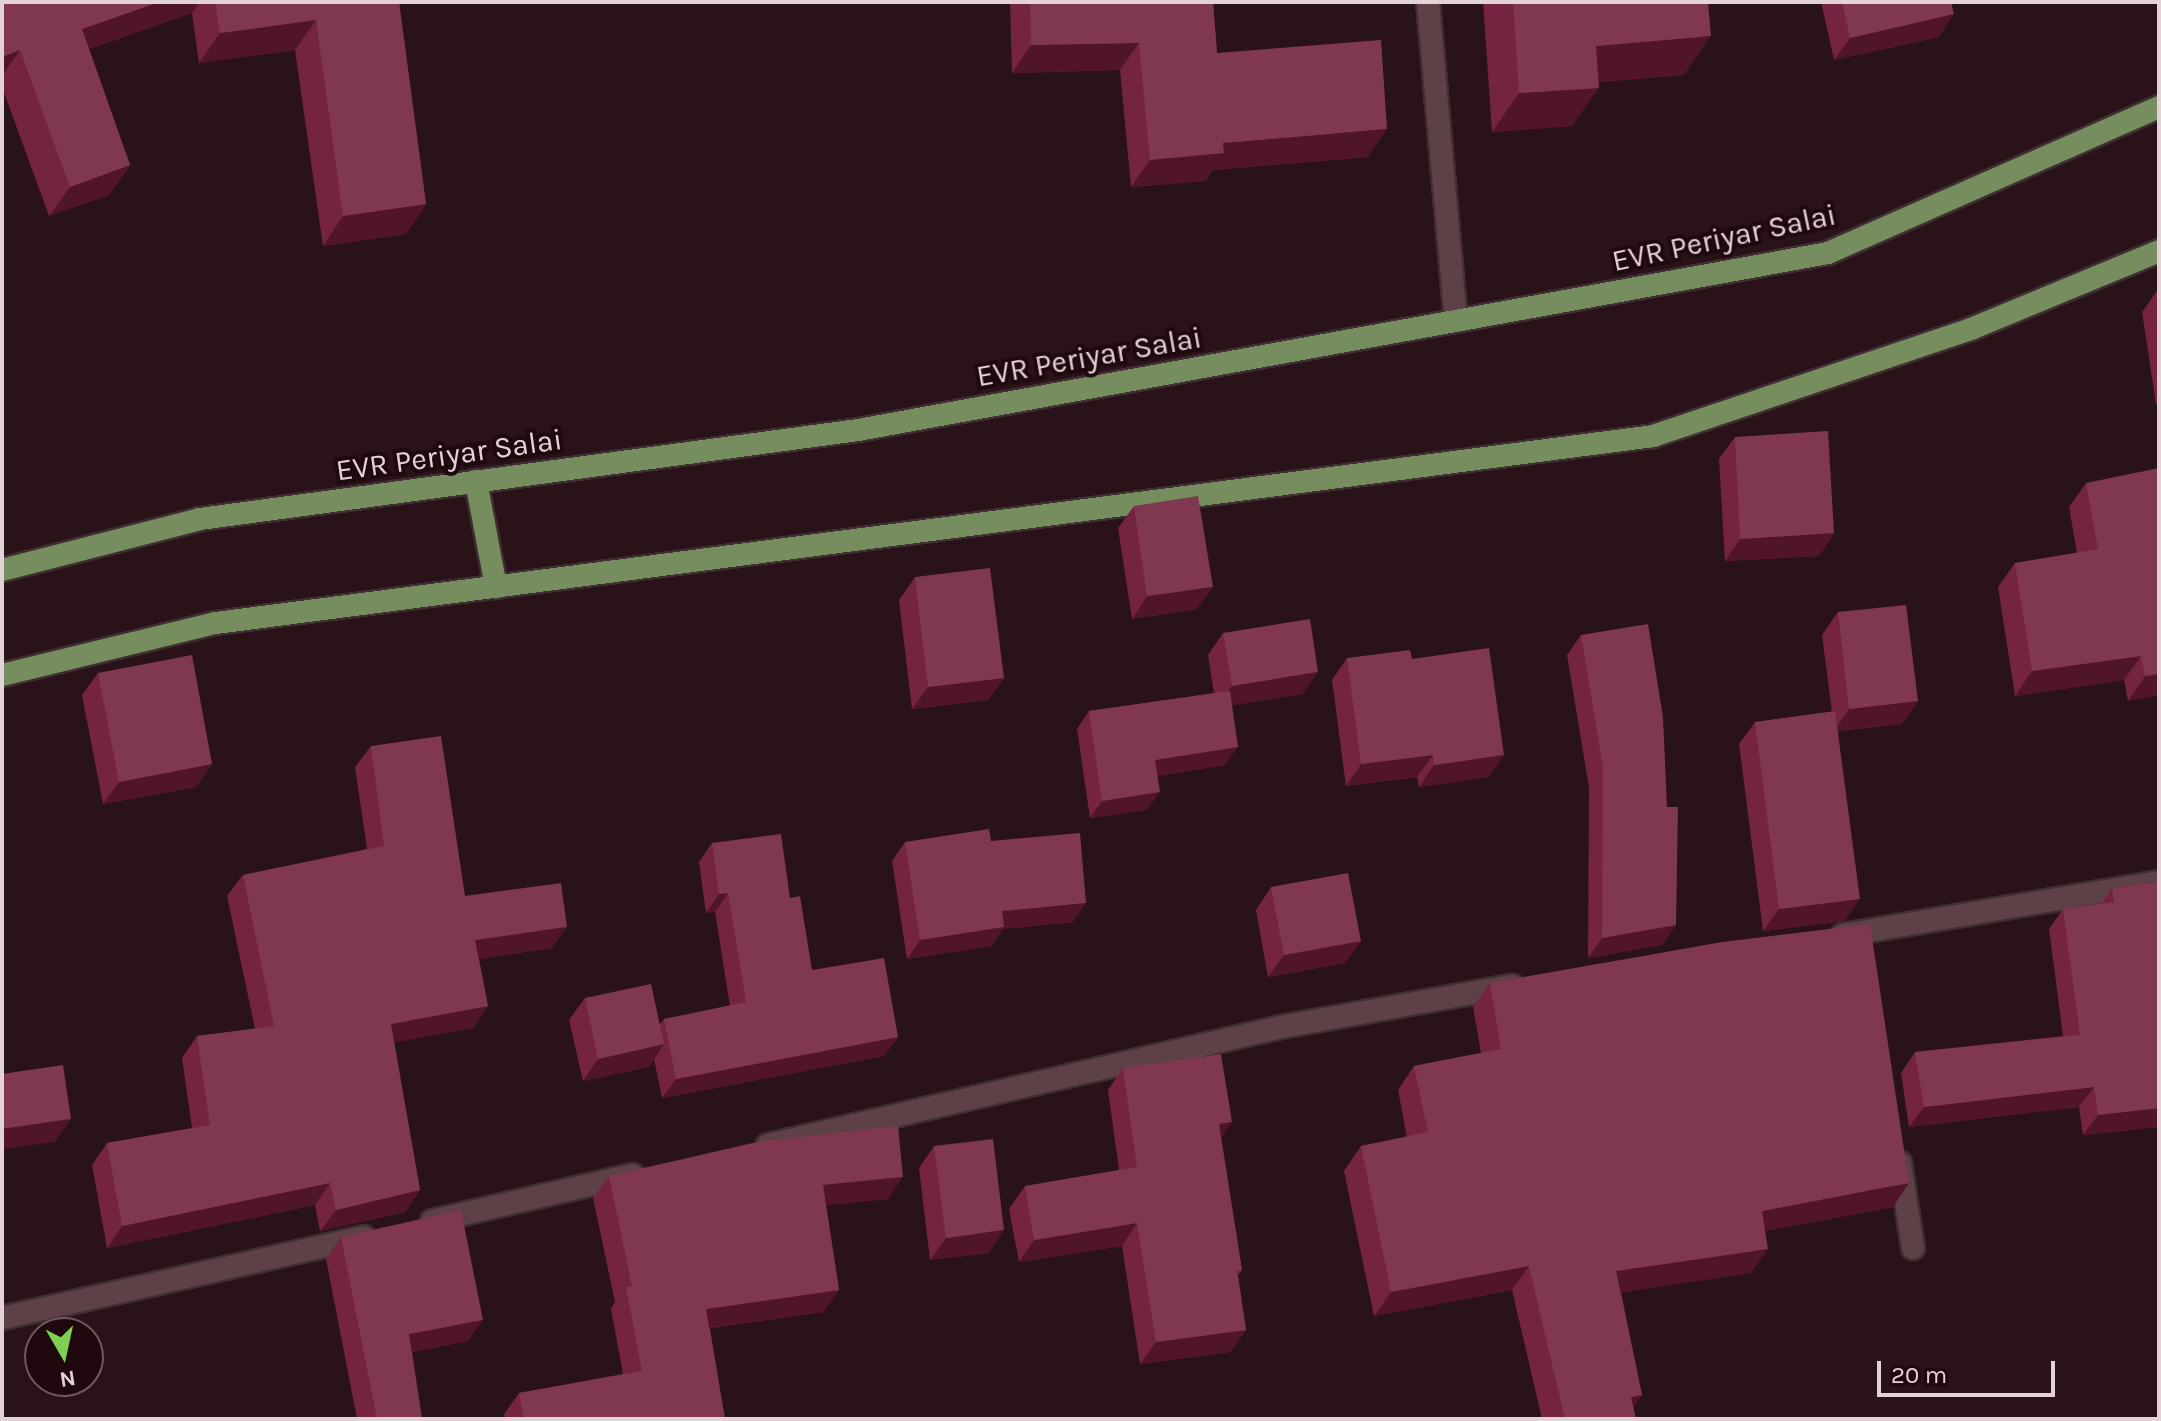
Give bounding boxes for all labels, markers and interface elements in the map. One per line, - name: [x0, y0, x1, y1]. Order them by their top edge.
- street label: EVR Periyar Salai: [1609, 197, 1839, 279]
- street label: EVR Periyar Salai: [974, 319, 1204, 395]
- street label: EVR Periyar Salai: [334, 421, 564, 489]
- north arrow: [24, 1317, 104, 1397]
- scale bar: [1881, 1345, 2059, 1395]
- text: 20 m: [1891, 1361, 1947, 1389]
- text: N: [58, 1365, 77, 1393]

